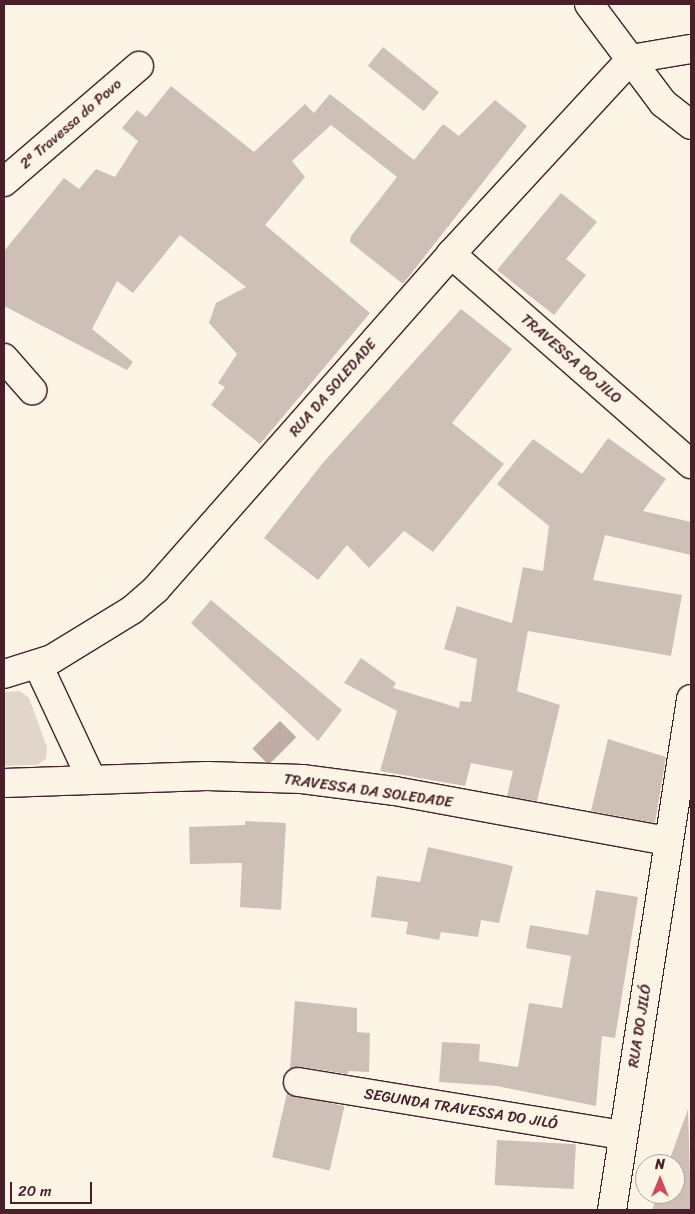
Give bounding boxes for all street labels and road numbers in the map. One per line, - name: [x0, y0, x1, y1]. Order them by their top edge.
- street label: 2ª Travessa do Povo: [16, 75, 126, 173]
- street label: TRAVESSA DO JILO: [516, 310, 626, 408]
- street label: RUA DA SOLEDADE: [285, 335, 381, 441]
- street label: TRAVESSA DA SOLEDADE: [283, 770, 453, 812]
- street label: RUA DO JILÓ: [625, 983, 655, 1069]
- street label: SEGUNDA TRAVESSA DO JILÓ: [361, 1085, 561, 1133]

